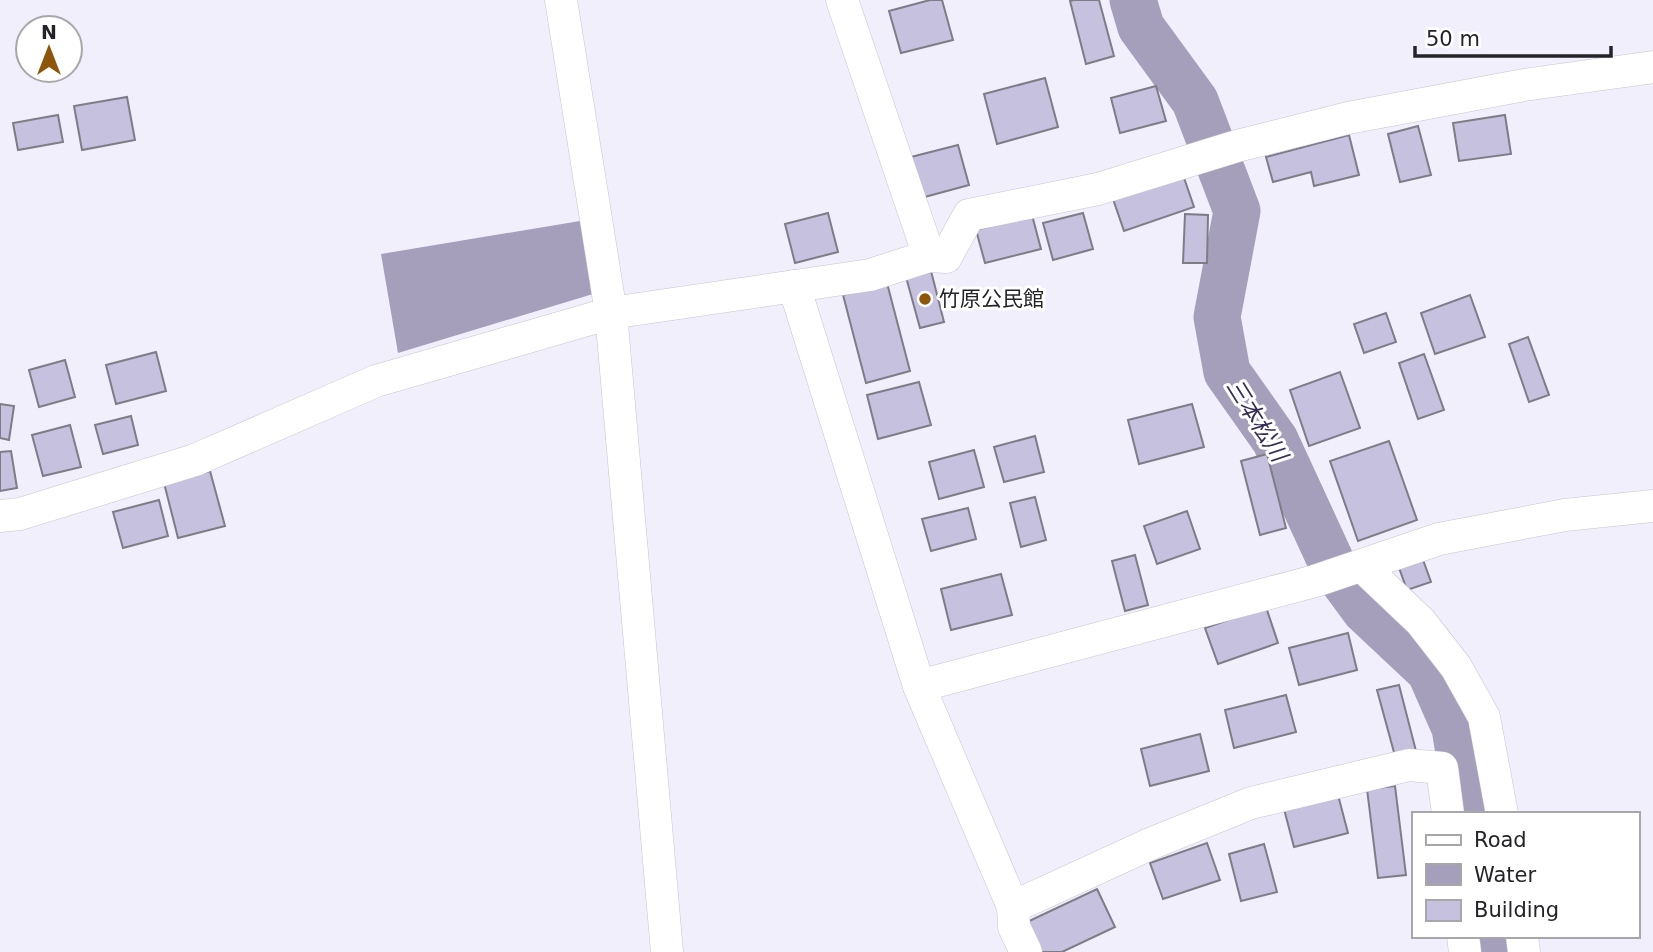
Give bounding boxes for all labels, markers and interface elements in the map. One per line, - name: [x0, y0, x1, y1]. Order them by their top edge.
- north arrow: [14, 14, 84, 84]
- scale bar: [1415, 14, 1611, 58]
- text: N: [41, 21, 57, 43]
- text: 50 m: [1426, 27, 1480, 51]
- place label: 竹原公民館: [939, 287, 1044, 311]
- marker: 竹原公民館: [917, 291, 933, 307]
- water label: 三本松川: [1222, 374, 1294, 468]
- legend: [1412, 812, 1639, 938]
- text: Road: [1474, 828, 1527, 852]
- text: Water: [1474, 863, 1536, 887]
- text: Building: [1474, 898, 1559, 922]

